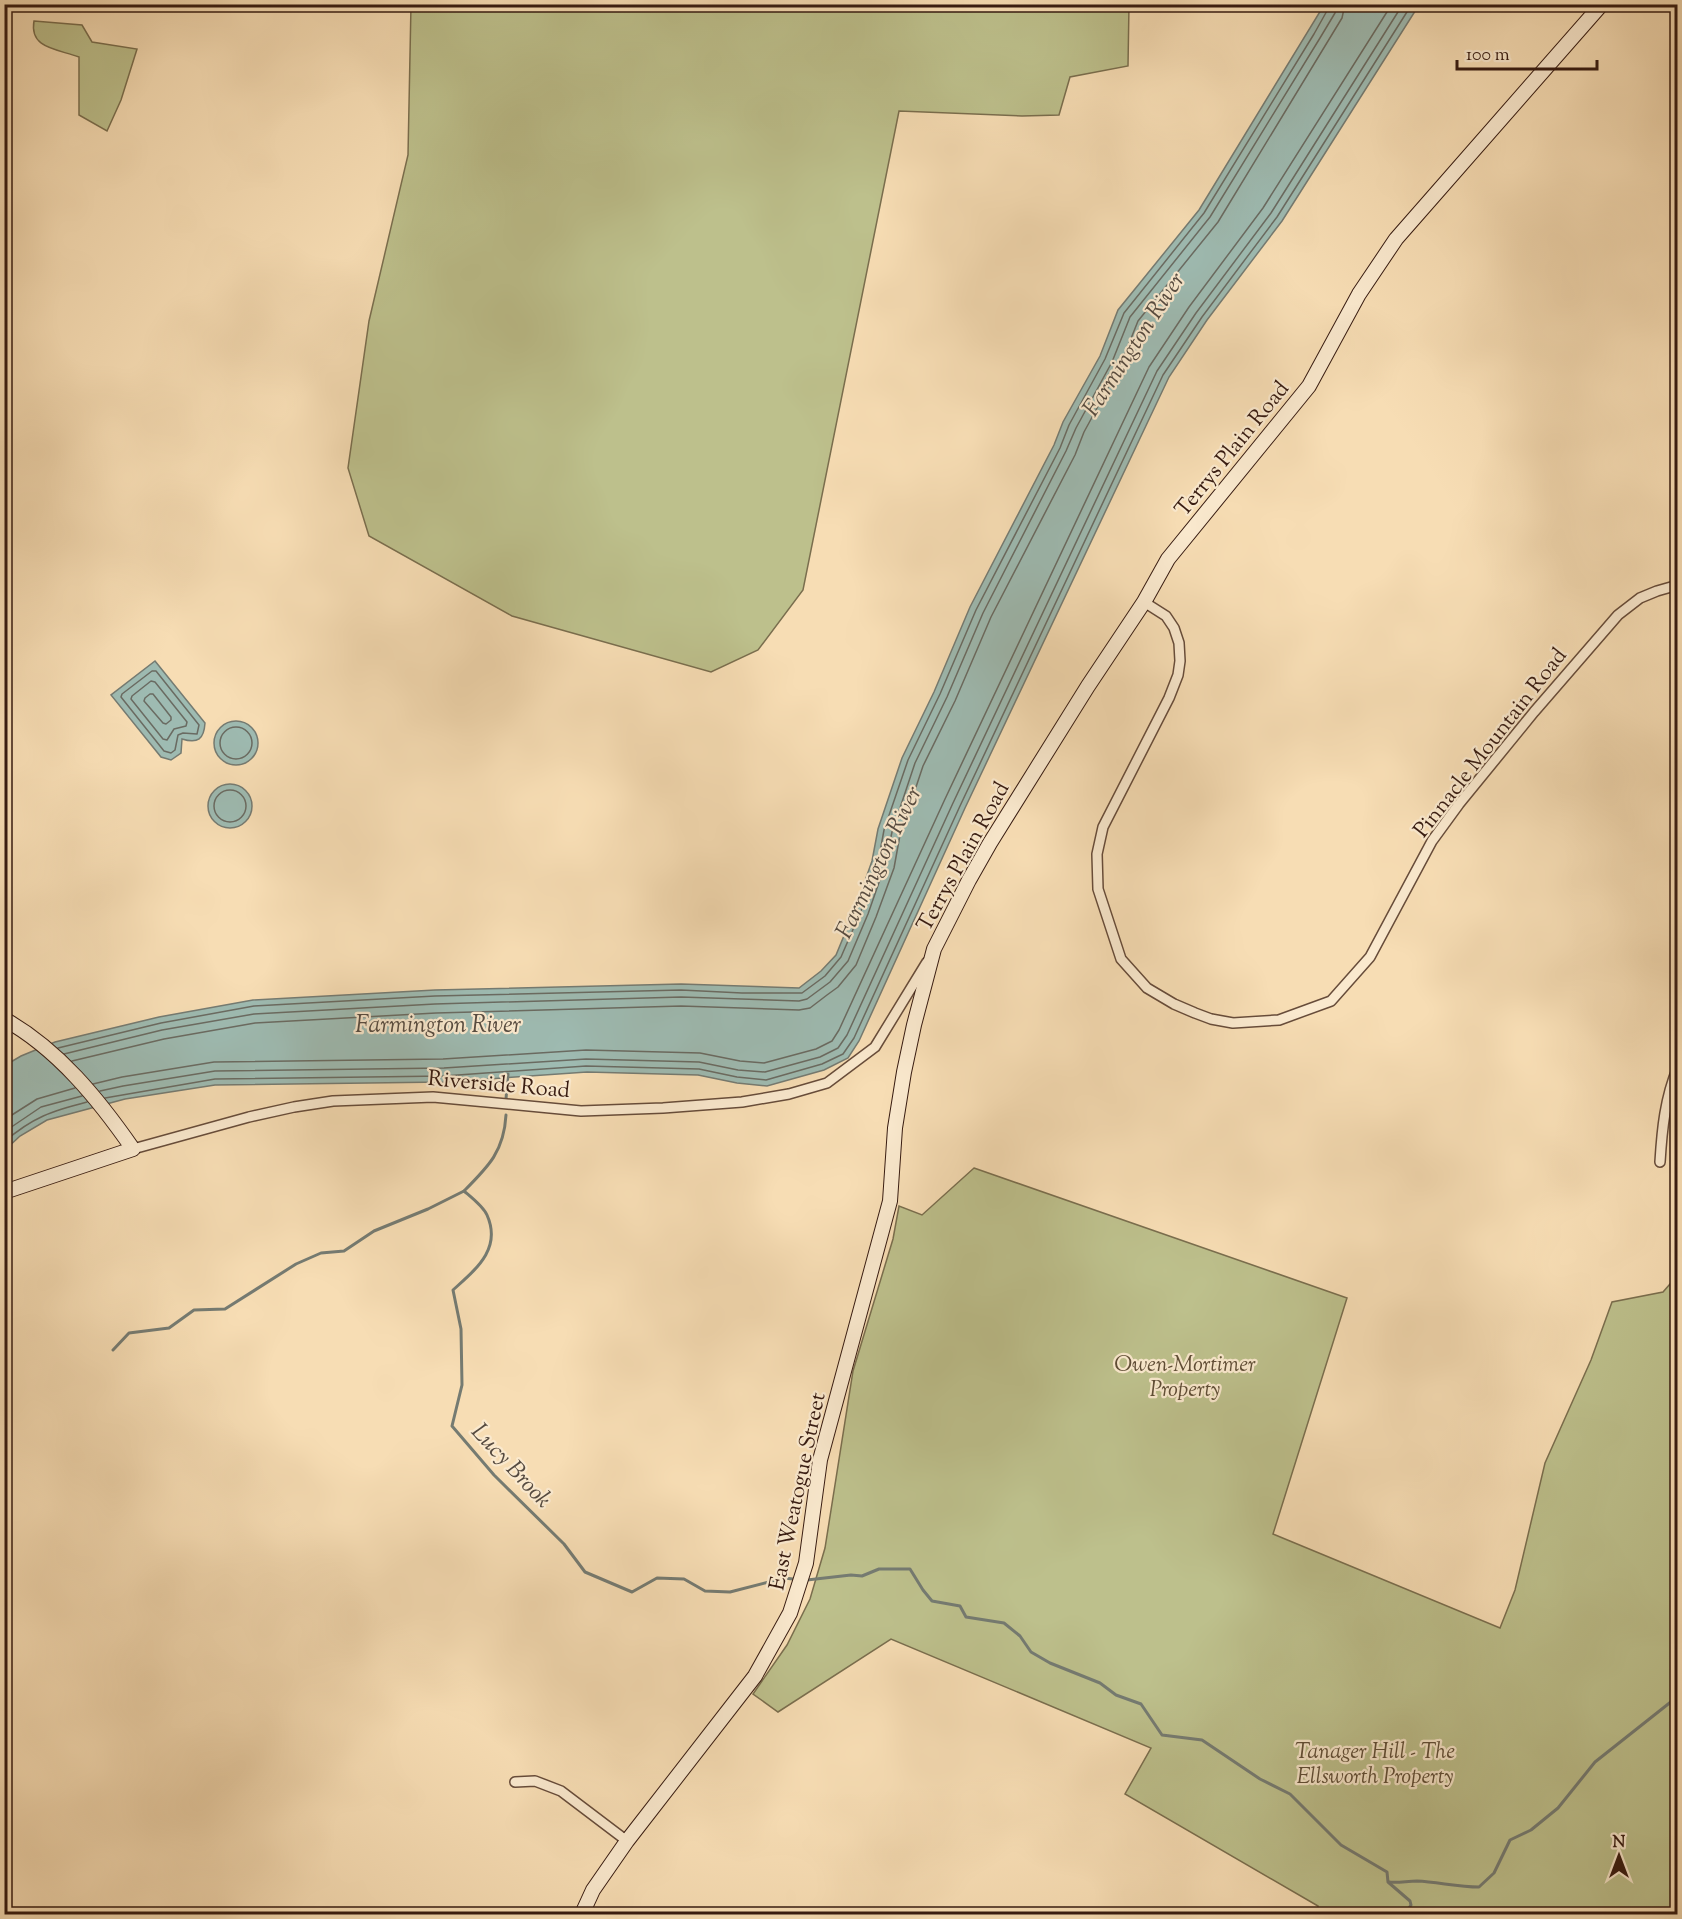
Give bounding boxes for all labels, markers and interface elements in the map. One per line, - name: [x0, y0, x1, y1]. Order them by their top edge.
- scale bar: [1457, 33, 1596, 71]
- text: 100 m: [1466, 43, 1510, 69]
- water label: Farmington River: [1075, 266, 1195, 424]
- street label: Terrys Plain Road: [1168, 375, 1298, 525]
- street label: Pinnacle Mountain Road: [1407, 642, 1576, 846]
- street label: Terrys Plain Road: [910, 777, 1019, 938]
- water label: Farmington River: [828, 780, 932, 945]
- water label: Farmington River: [355, 1009, 522, 1043]
- street label: Riverside Road: [426, 1064, 571, 1108]
- park label: Owen-Mortimer Property: [1114, 1350, 1256, 1407]
- street label: East Weatogue Street: [762, 1389, 836, 1593]
- water label: Lucy Brook: [462, 1416, 559, 1517]
- park label: Tanager Hill - The Ellsworth Property: [1295, 1737, 1455, 1794]
- north arrow: [1589, 1826, 1649, 1886]
- text: N: [1613, 1832, 1626, 1855]

